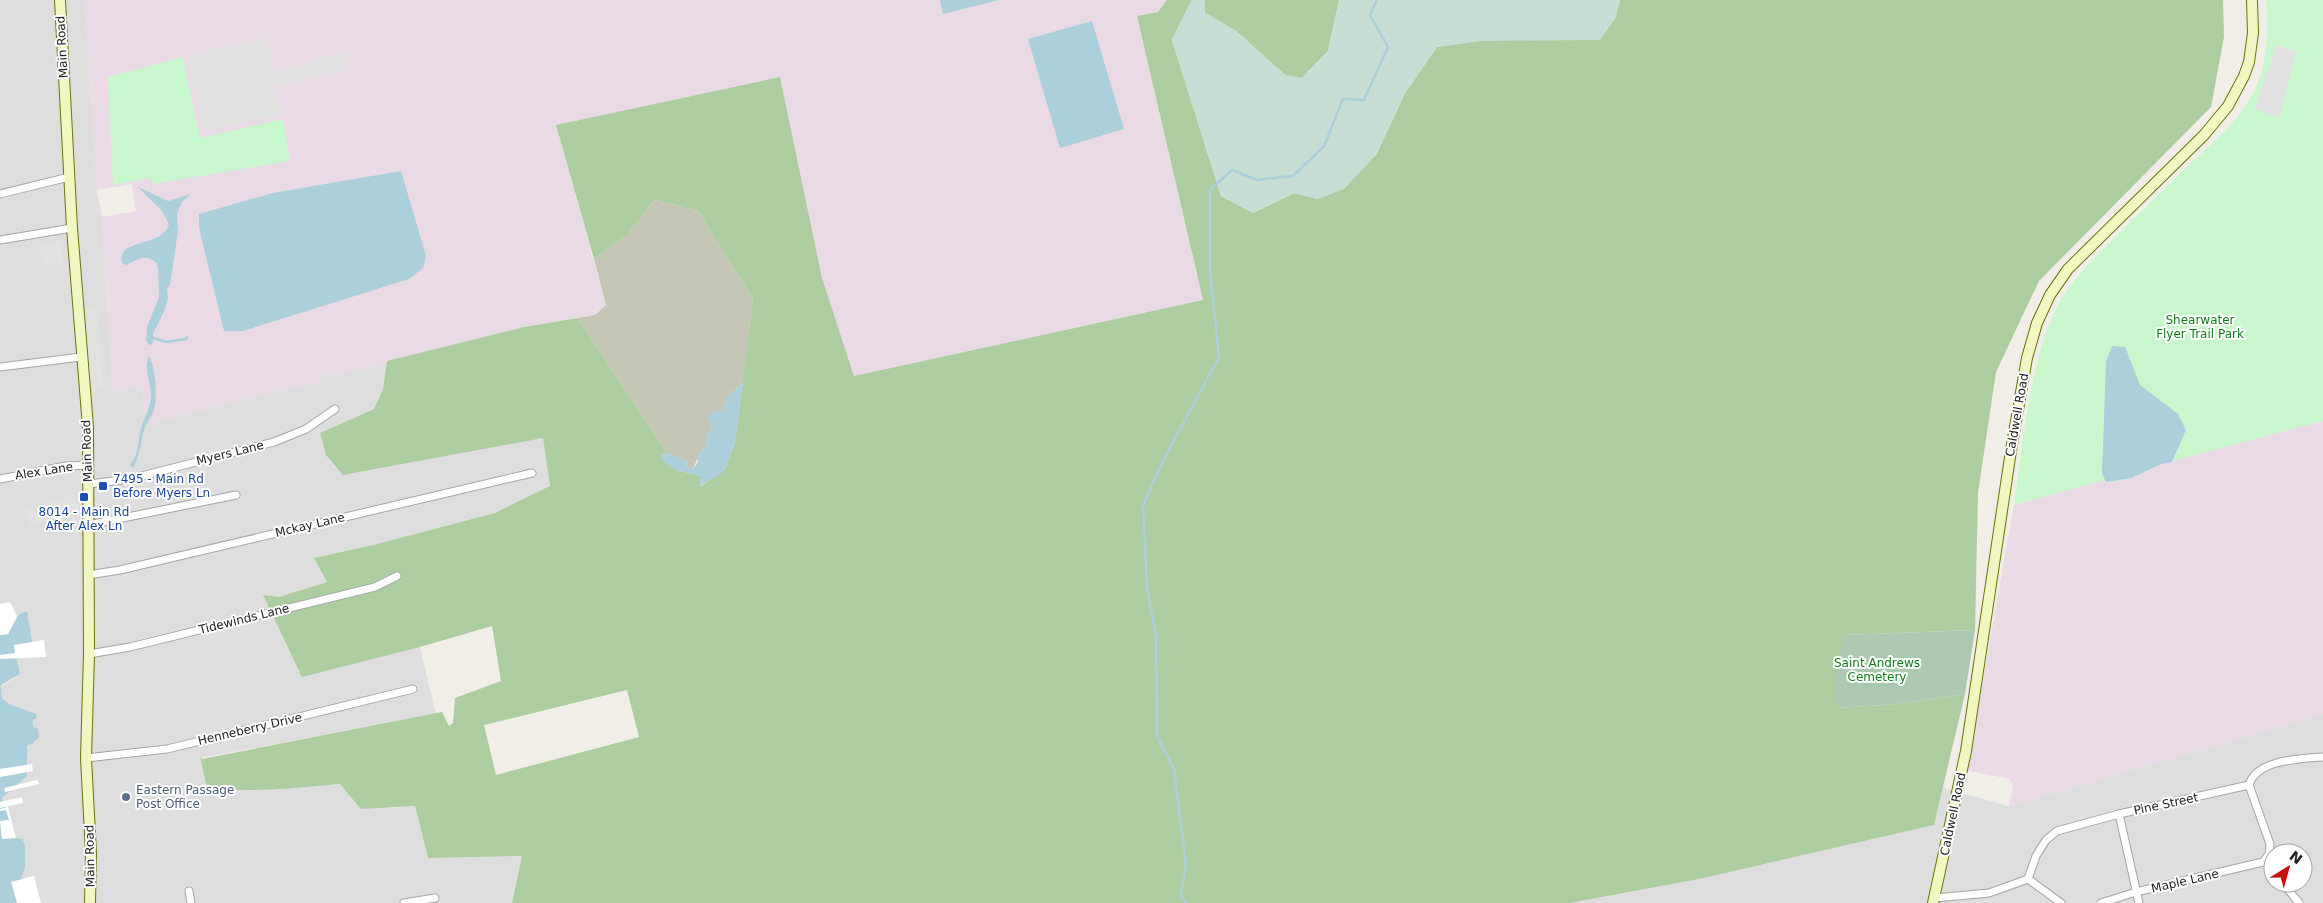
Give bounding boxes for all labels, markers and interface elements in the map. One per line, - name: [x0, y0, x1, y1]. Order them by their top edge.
- street label: Main Road: [53, 15, 71, 79]
- park label: Shearwater Flyer Trail Park: [2156, 313, 2244, 341]
- street label: Caldwell Road: [2003, 372, 2031, 458]
- street label: Main Road: [79, 419, 95, 483]
- street label: Myers Lane: [195, 438, 265, 468]
- street label: Alex Lane: [14, 459, 74, 483]
- place label: 7495 - Main Rd Before Myers Ln: [113, 472, 210, 500]
- marker: 7495 - Main Rd Before Myers Ln: [97, 480, 109, 492]
- marker: 8014 - Main Rd After Alex Ln: [78, 491, 90, 503]
- place label: 8014 - Main Rd After Alex Ln: [39, 505, 129, 533]
- street label: Mckay Lane: [274, 510, 346, 540]
- street label: Tidewinds Lane: [196, 601, 291, 637]
- park label: Saint Andrews Cemetery: [1834, 656, 1920, 684]
- street label: Henneberry Drive: [197, 710, 303, 748]
- street label: Caldwell Road: [1937, 771, 1969, 857]
- place label: Eastern Passage Post Office: [136, 783, 234, 811]
- street label: Pine Street: [2132, 790, 2200, 818]
- marker: Eastern Passage Post Office: [120, 791, 132, 803]
- street label: Main Road: [82, 825, 98, 887]
- north arrow: [2263, 843, 2313, 893]
- text: N: [2286, 848, 2305, 868]
- street label: Maple Lane: [2150, 866, 2220, 896]

